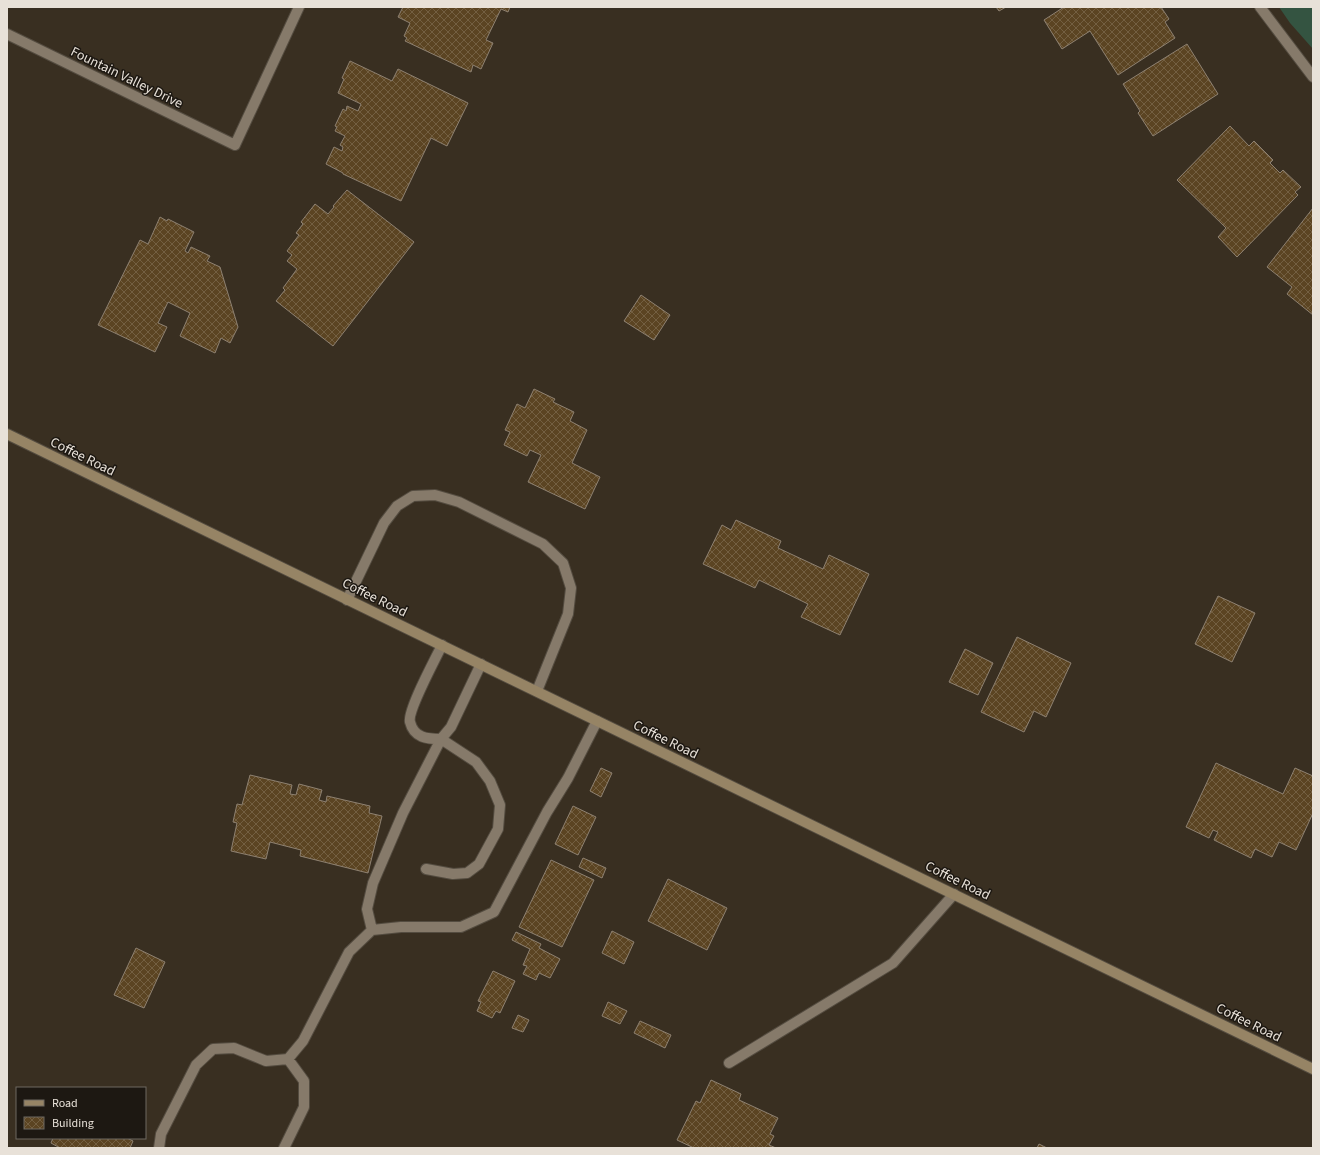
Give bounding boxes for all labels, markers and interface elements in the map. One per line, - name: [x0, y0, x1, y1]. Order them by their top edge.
- street label: Fountain Valley Drive: [67, 42, 186, 114]
- street label: Coffee Road: [47, 433, 119, 481]
- street label: Coffee Road: [339, 574, 411, 622]
- street label: Coffee Road: [630, 716, 702, 764]
- street label: Coffee Road: [922, 857, 994, 905]
- street label: Coffee Road: [1213, 999, 1285, 1047]
- legend: [16, 1087, 146, 1139]
- text: Road: [52, 1095, 78, 1112]
- text: Building: [52, 1115, 94, 1132]

